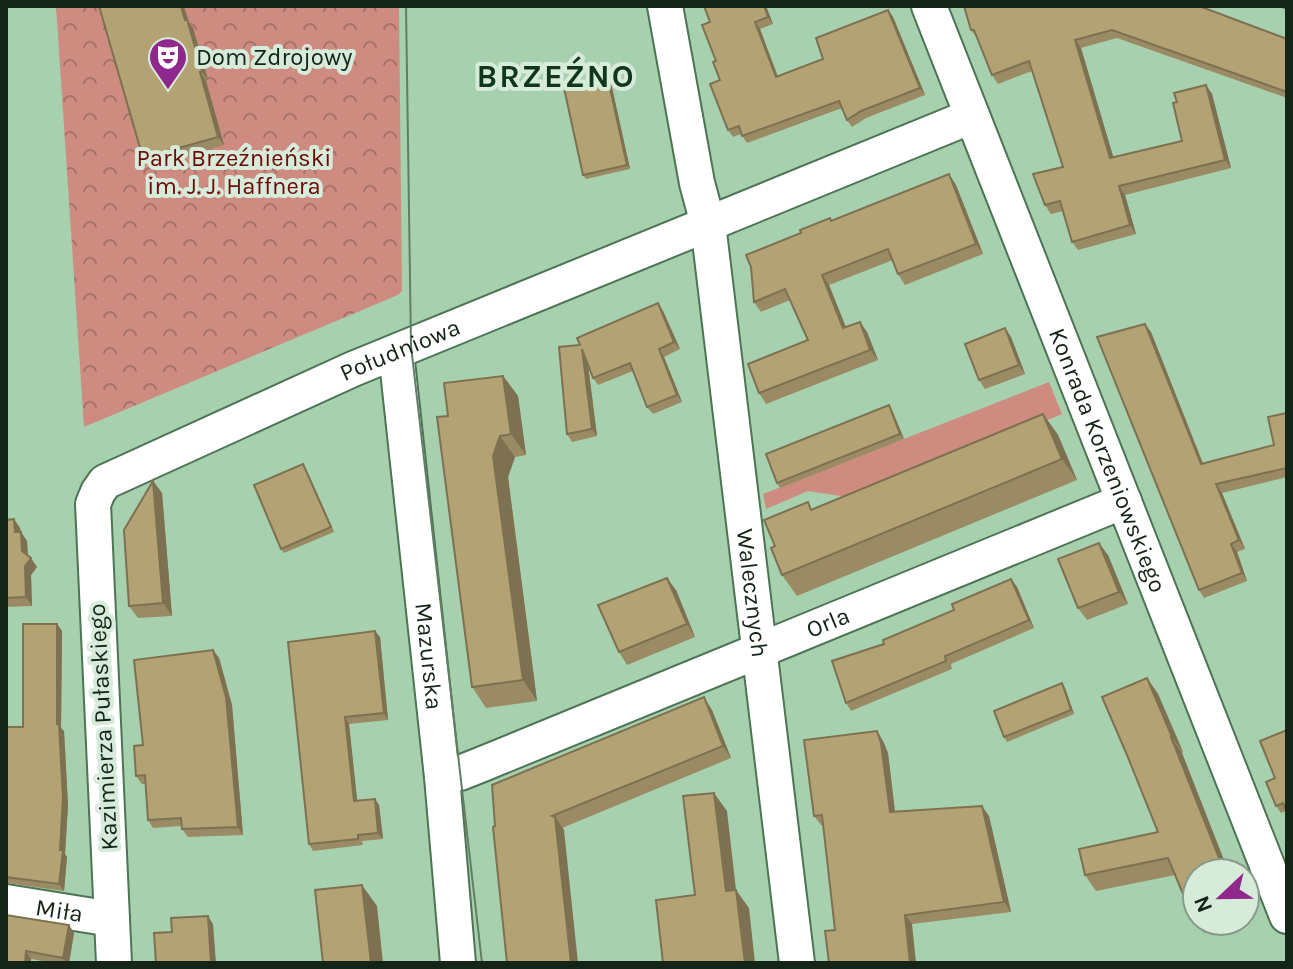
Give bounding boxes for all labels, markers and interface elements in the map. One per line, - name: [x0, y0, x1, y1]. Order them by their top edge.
- theatre icon: Dom Zdrojowy: [147, 36, 189, 91]
- place label: Dom Zdrojowy: [196, 43, 353, 71]
- district label: BRZEŹNO: [476, 56, 636, 95]
- park label: Park Brzeźnieński im. J. J. Haffnera: [137, 144, 331, 200]
- street label: Południowa: [335, 313, 464, 387]
- street label: Konrada Korzeniowskiego: [1043, 324, 1172, 596]
- street label: Walecznych: [731, 527, 774, 659]
- street label: Mazurska: [409, 601, 449, 711]
- street label: Orla: [802, 601, 854, 644]
- street label: Kazimierza Pułaskiego: [83, 603, 123, 851]
- north arrow: [1181, 857, 1261, 937]
- text: N: [1188, 892, 1218, 916]
- street label: Miła: [34, 893, 85, 928]

